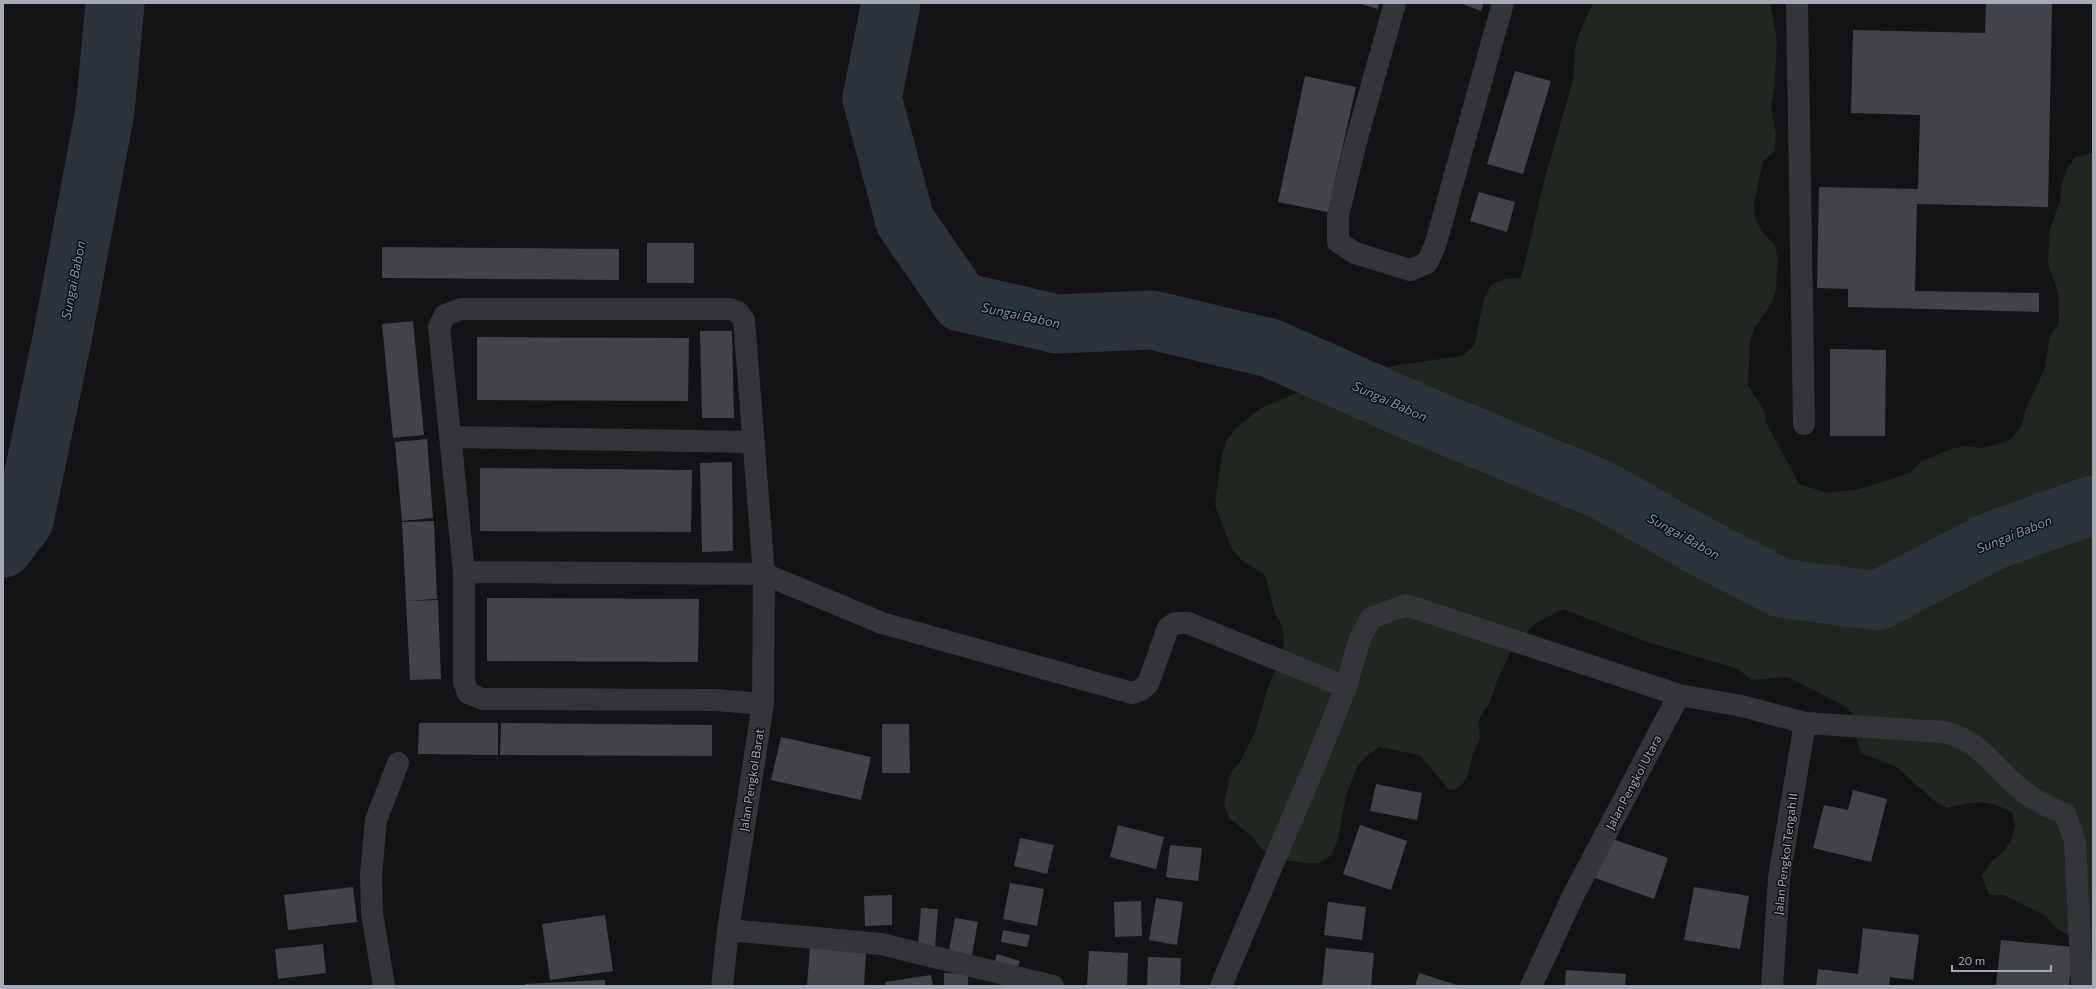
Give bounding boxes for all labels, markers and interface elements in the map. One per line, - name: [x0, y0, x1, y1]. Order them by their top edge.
- water label: Sungai Babon: [58, 239, 88, 321]
- water label: Sungai Babon: [980, 299, 1062, 331]
- water label: Sungai Babon: [1350, 377, 1430, 425]
- water label: Sungai Babon: [1645, 510, 1723, 562]
- water label: Sungai Babon: [1974, 512, 2054, 556]
- street label: Jalan Pengkol Barat: [736, 728, 767, 833]
- street label: Jalan Pengkol Utara: [1602, 732, 1665, 832]
- street label: Jalan Pengkol Tengah II: [1771, 792, 1800, 916]
- scale bar: [1952, 947, 2051, 973]
- text: 20 m: [1958, 953, 1985, 967]

